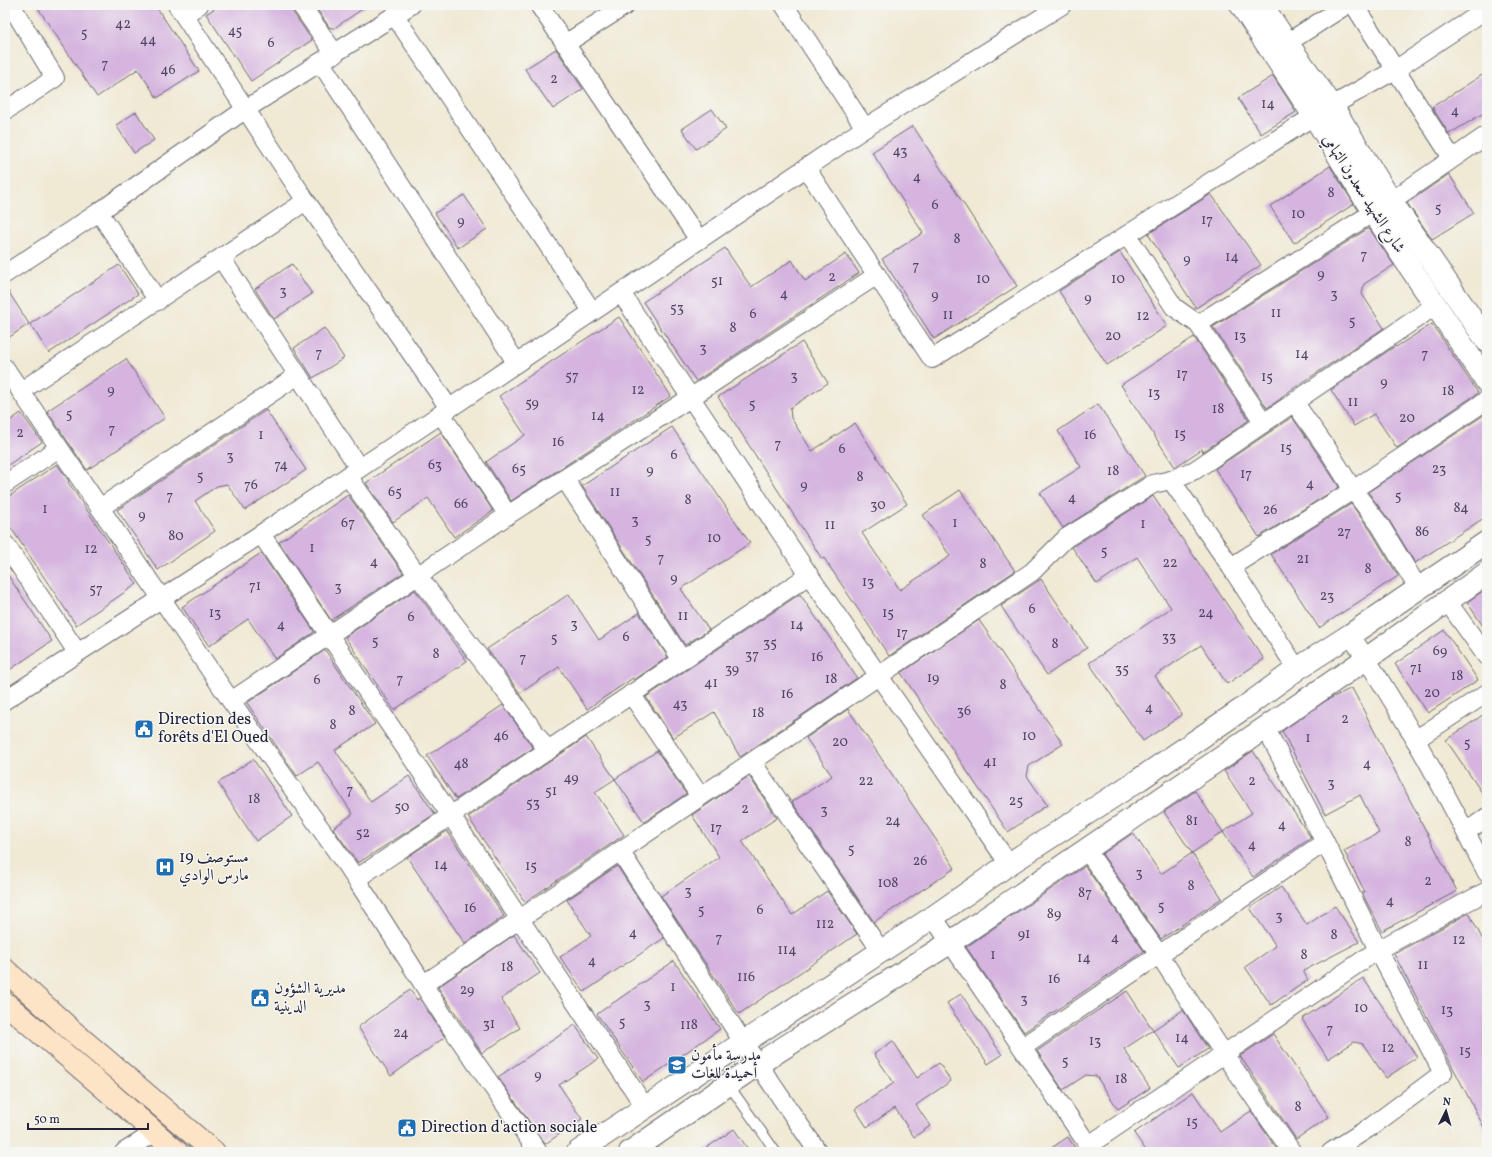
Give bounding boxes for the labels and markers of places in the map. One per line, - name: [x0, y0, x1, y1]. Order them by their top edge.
- place label: Direction des forêts d'El Oued: [158, 709, 269, 749]
- public building icon: Direction des forêts d'El Oued: [133, 718, 155, 740]
- place label: مستوصف 19 مارس الوادي: [179, 847, 249, 887]
- hospital icon: مستوصف 19 مارس الوادي: [154, 856, 176, 878]
- place label: مديرية الشؤون الدينية: [274, 978, 346, 1018]
- public building icon: مديرية الشؤون الدينية: [249, 987, 271, 1009]
- place label: مدرسة مأمون أحميدة للغات: [691, 1043, 761, 1085]
- school or university icon: مدرسة مأمون أحميدة للغات: [666, 1054, 688, 1076]
- public building icon: Direction d'action sociale: [396, 1117, 418, 1139]
- place label: Direction d'action sociale: [421, 1117, 597, 1139]

